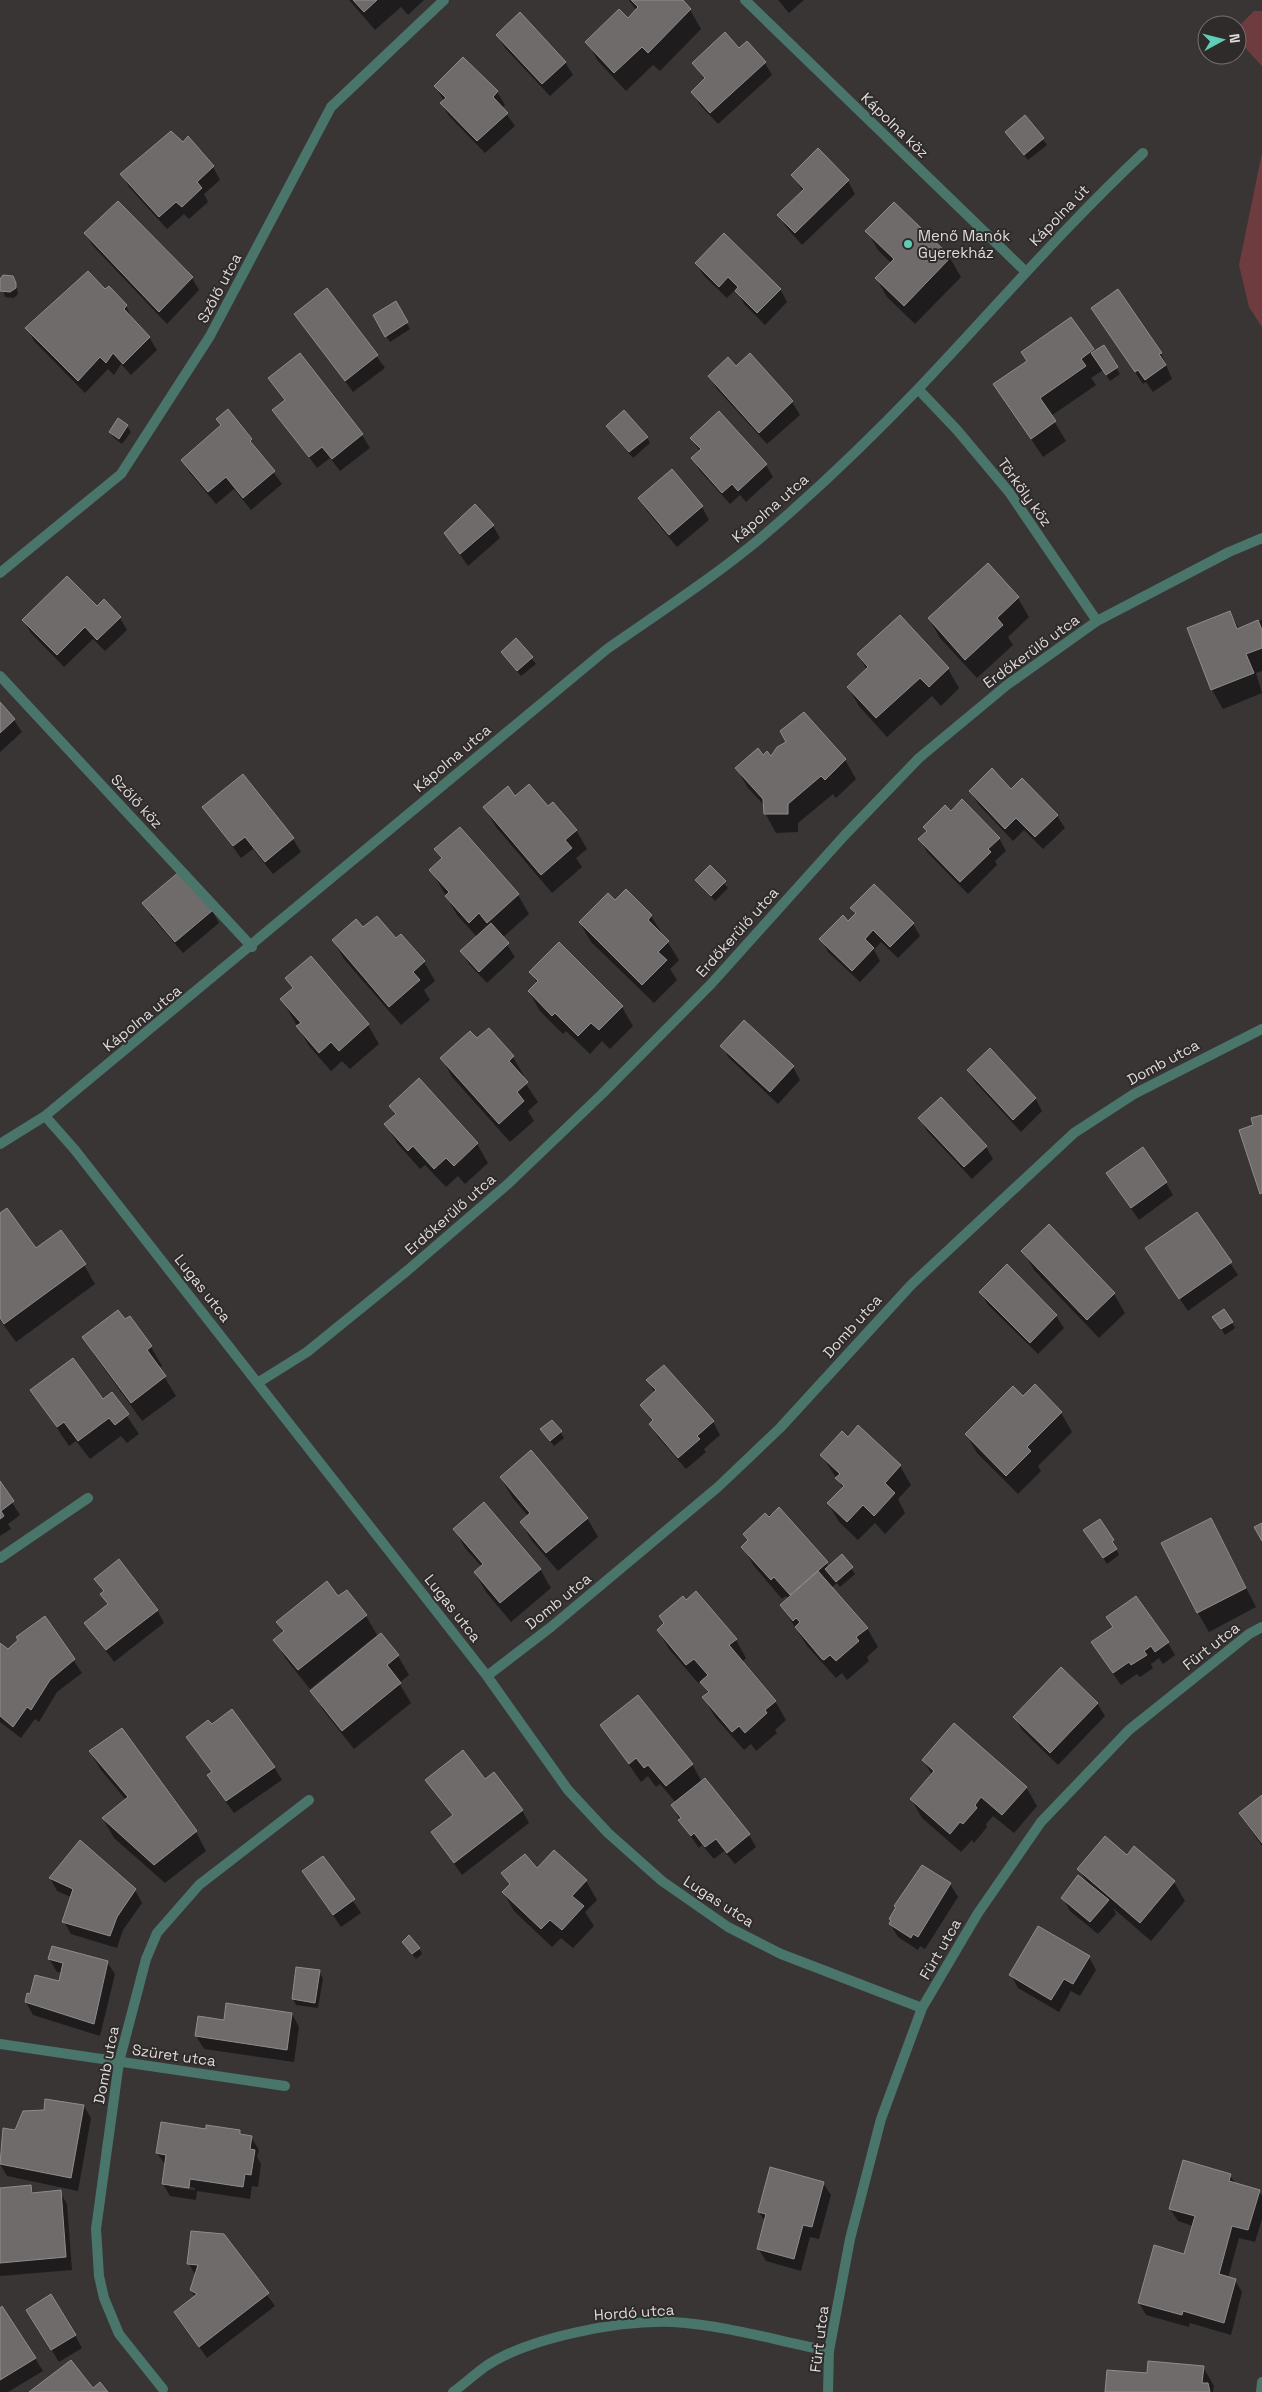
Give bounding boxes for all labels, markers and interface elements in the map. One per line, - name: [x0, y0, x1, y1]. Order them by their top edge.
- north arrow: [1197, 15, 1247, 65]
- text: N: [1225, 33, 1244, 44]
- street label: Kápolna köz: [857, 88, 933, 162]
- street label: Kápolna út: [1025, 180, 1093, 250]
- place label: Menő Manók Gyerekház: [918, 226, 1010, 262]
- marker: Menő Manók Gyerekház: [902, 238, 914, 250]
- street label: Szőlő utca: [193, 250, 245, 326]
- street label: Törköly köz: [994, 454, 1056, 530]
- street label: Kápolna utca: [728, 469, 813, 546]
- street label: Erdőkerülő utca: [979, 609, 1083, 692]
- street label: Kápolna utca: [409, 720, 495, 796]
- street label: Szőlő köz: [107, 770, 167, 832]
- street label: Erdőkerülő utca: [692, 883, 783, 981]
- street label: Kápolna utca: [99, 980, 185, 1055]
- street label: Domb utca: [1124, 1035, 1203, 1089]
- street label: Erdőkerülő utca: [401, 1169, 500, 1259]
- street label: Lugas utca: [171, 1250, 236, 1326]
- street label: Domb utca: [818, 1290, 886, 1362]
- street label: Domb utca: [521, 1569, 595, 1633]
- street label: Lugas utca: [421, 1570, 486, 1646]
- street label: Fürt utca: [1179, 1618, 1244, 1674]
- street label: Lugas utca: [680, 1871, 758, 1931]
- street label: Fürt utca: [915, 1915, 965, 1983]
- street label: Domb utca: [89, 2024, 123, 2106]
- street label: Szüret utca: [131, 2040, 217, 2070]
- street label: Hordó utca: [593, 2300, 675, 2324]
- street label: Fürt utca: [805, 2304, 833, 2373]

